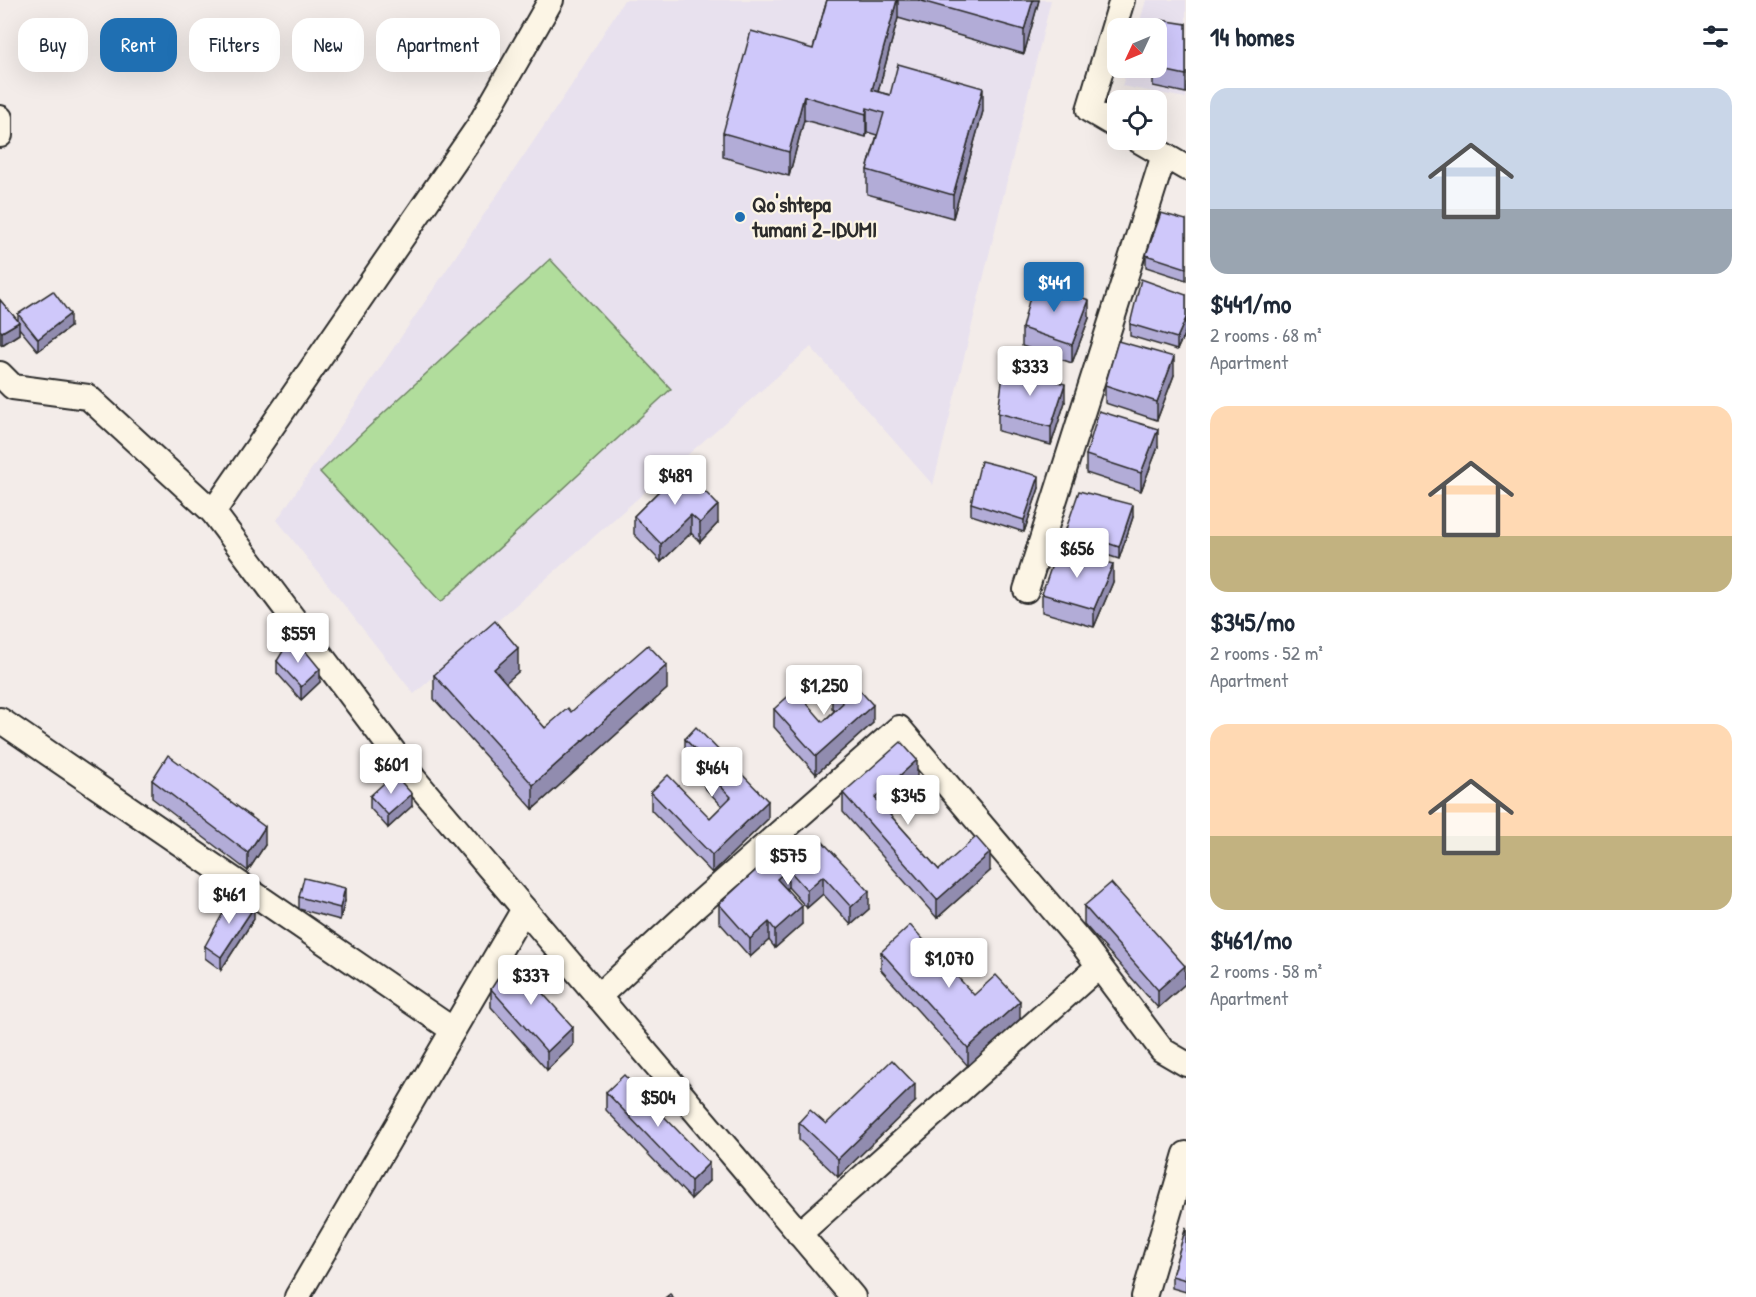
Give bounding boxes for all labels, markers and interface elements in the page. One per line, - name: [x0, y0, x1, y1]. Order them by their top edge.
- chip: Buy: [18, 18, 88, 72]
- chip: Rent: [100, 18, 177, 72]
- chip: Filters: [189, 18, 280, 72]
- chip: New: [292, 18, 364, 72]
- chip: Apartment: [376, 18, 500, 72]
- north arrow: [1107, 18, 1167, 78]
- map controls: [1107, 18, 1167, 150]
- text: 14 homes: [1210, 19, 1295, 54]
- icon: filters: [1699, 20, 1732, 53]
- button: locate: [1107, 90, 1167, 150]
- icon: home: [1417, 127, 1525, 235]
- place label: Qo'shtepa tumani 2-IDUMI: [751, 189, 877, 244]
- marker: Qo'shtepa tumani 2-IDUMI: [733, 210, 747, 224]
- pin: $441: [1018, 262, 1090, 313]
- text: $441: [1038, 268, 1070, 295]
- text: $441/mo: [1210, 286, 1291, 321]
- text: 2 rooms · 68 m²: [1210, 321, 1322, 348]
- pin: $333: [994, 346, 1066, 397]
- text: Apartment: [1210, 348, 1288, 375]
- text: $333: [1011, 352, 1049, 379]
- icon: home: [1417, 445, 1525, 553]
- pin: $489: [639, 455, 711, 506]
- text: $489: [658, 461, 692, 488]
- pin: $656: [1041, 528, 1113, 579]
- text: $656: [1060, 534, 1094, 561]
- text: $345/mo: [1210, 604, 1295, 639]
- pin: $559: [262, 613, 334, 664]
- text: $559: [281, 619, 315, 646]
- text: 2 rooms · 52 m²: [1210, 639, 1323, 666]
- pin: $1,250: [775, 665, 873, 716]
- text: Apartment: [1210, 666, 1288, 693]
- text: $1,250: [800, 671, 848, 698]
- pin: $601: [355, 744, 427, 795]
- pin: $464: [676, 747, 748, 798]
- text: $601: [374, 750, 408, 777]
- text: $464: [695, 753, 729, 780]
- icon: home: [1417, 763, 1525, 871]
- pin: $345: [872, 775, 944, 826]
- text: $345: [890, 781, 926, 808]
- pin: $575: [752, 835, 824, 886]
- text: $575: [770, 841, 806, 868]
- pin: $461: [193, 874, 265, 925]
- text: $461: [213, 880, 245, 907]
- text: $461/mo: [1210, 922, 1292, 957]
- pin: $1,070: [900, 938, 998, 989]
- text: $1,070: [924, 944, 974, 971]
- pin: $337: [495, 955, 567, 1006]
- text: 2 rooms · 58 m²: [1210, 957, 1322, 984]
- text: $337: [512, 961, 550, 988]
- text: Apartment: [1210, 984, 1288, 1011]
- pin: $504: [622, 1077, 694, 1128]
- text: $504: [640, 1083, 676, 1110]

